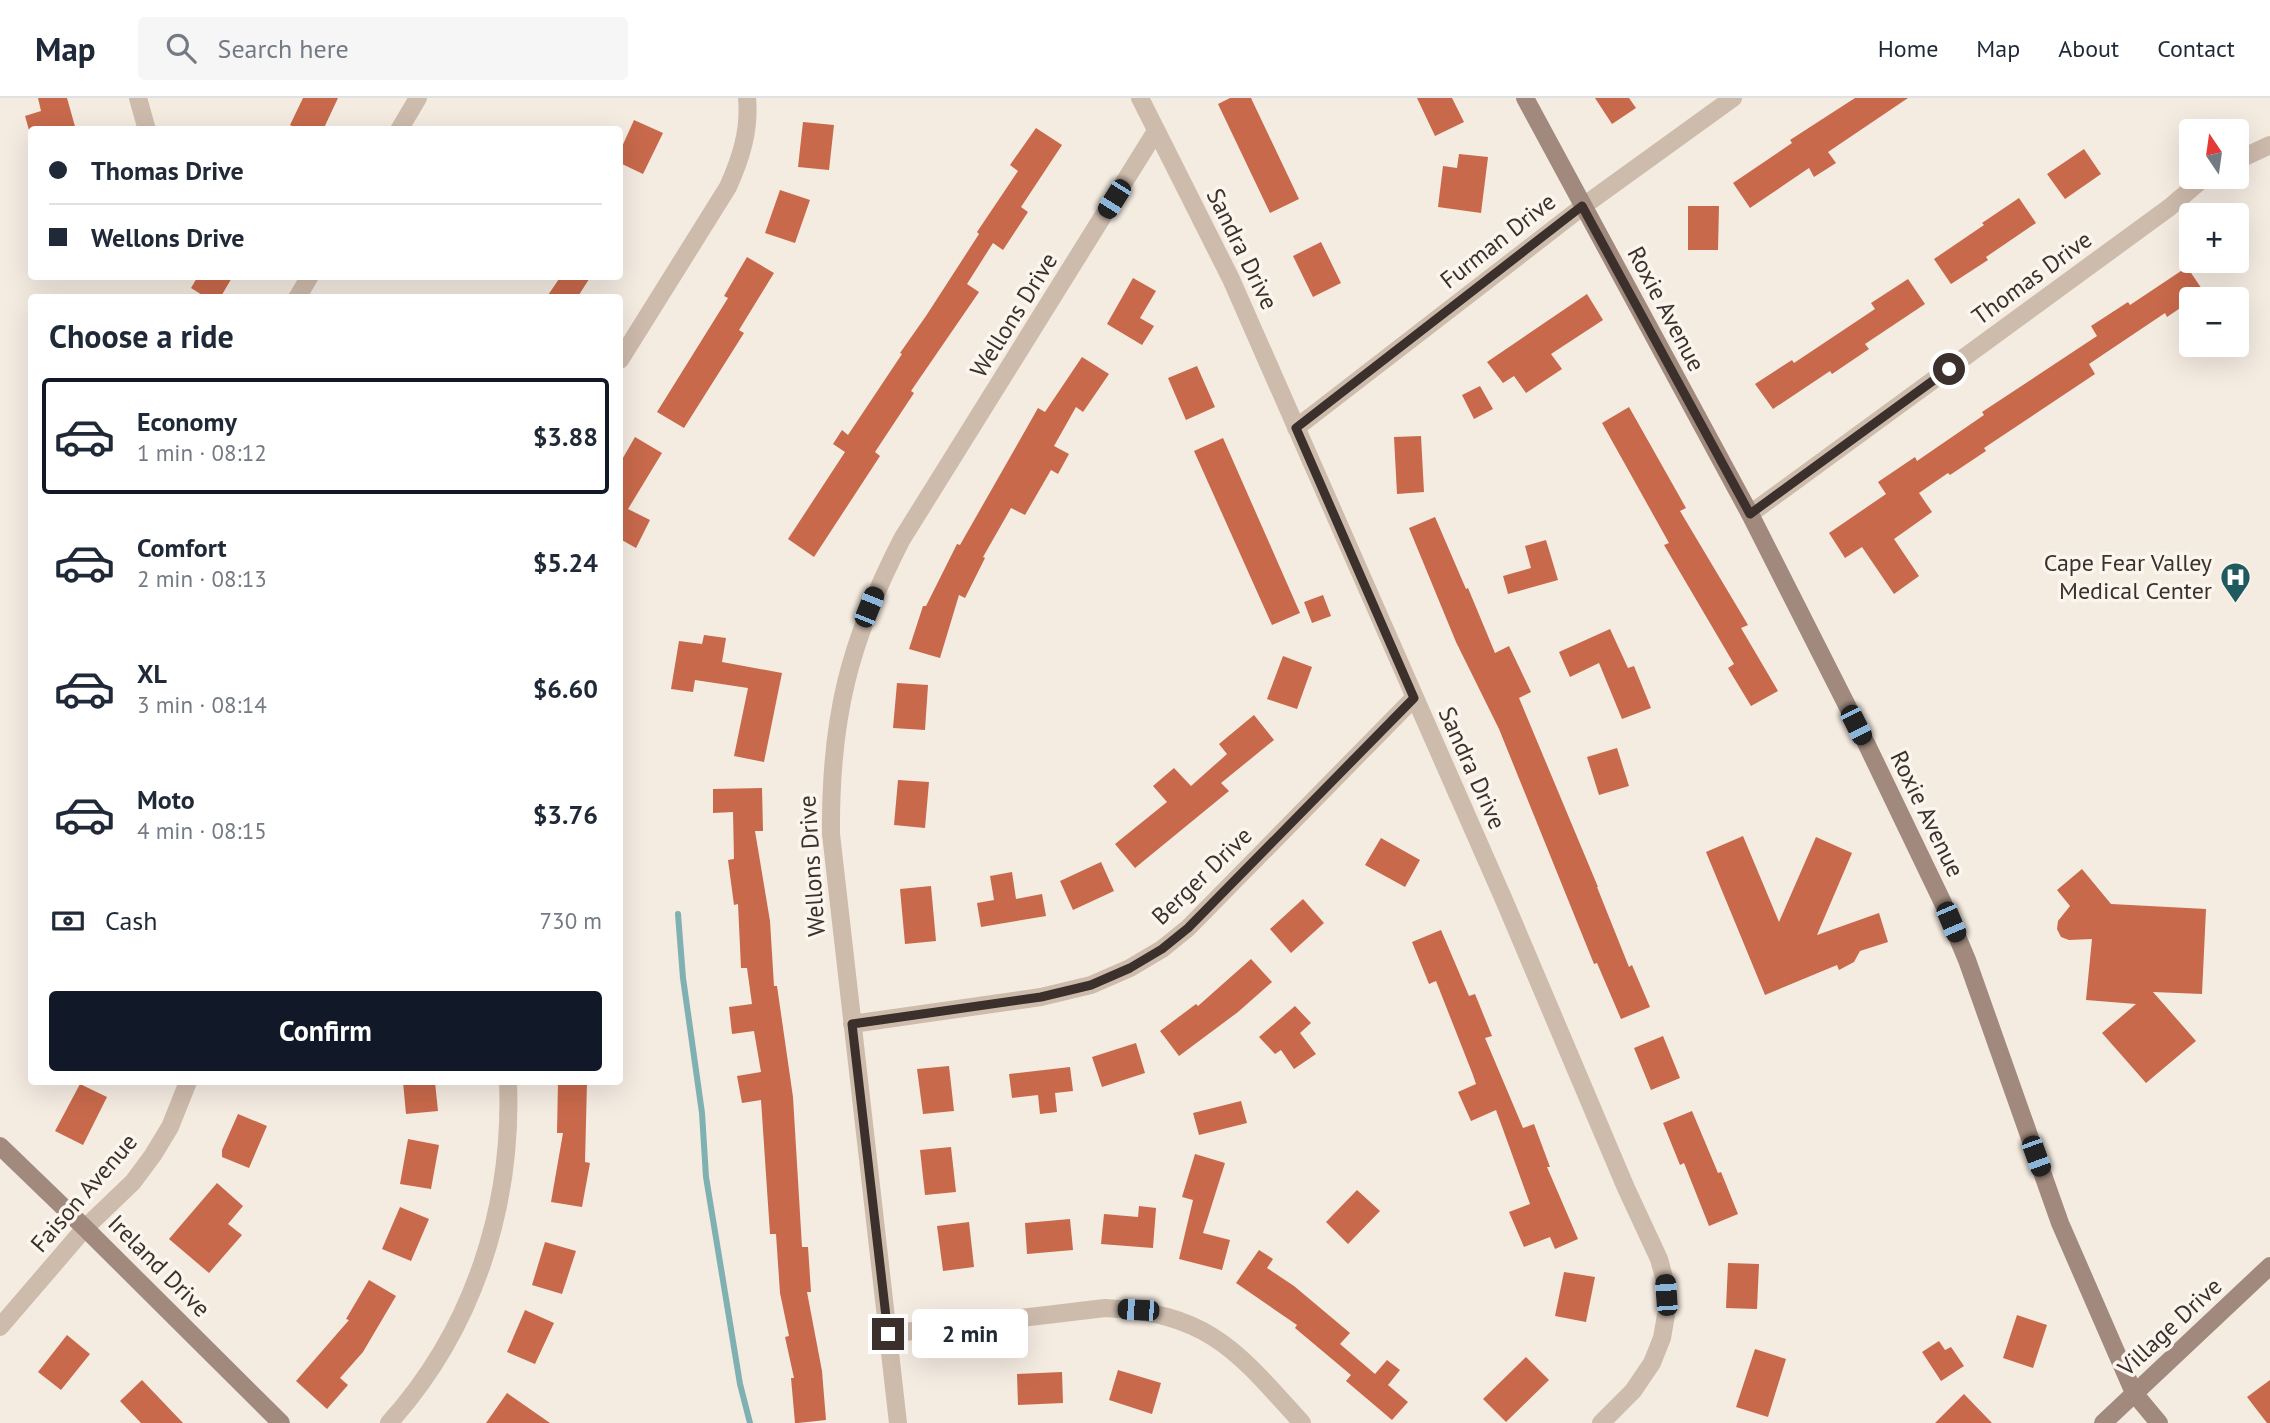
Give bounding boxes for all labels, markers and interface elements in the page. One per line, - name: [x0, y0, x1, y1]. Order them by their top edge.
- search box: [138, 17, 628, 80]
- text: Map: [35, 27, 96, 70]
- icon: search: [162, 29, 200, 67]
- text: Search here: [218, 32, 349, 65]
- text: Home: [1878, 33, 1938, 64]
- text: Map: [1976, 33, 2020, 64]
- text: About: [2058, 33, 2119, 64]
- text: Contact: [2157, 33, 2235, 64]
- north arrow: [2179, 119, 2249, 189]
- map controls: [2179, 119, 2249, 357]
- text: Thomas Drive: [91, 154, 244, 187]
- car: [1094, 176, 1135, 222]
- street label: Sandra Drive: [1200, 183, 1285, 314]
- street label: Furman Drive: [1434, 186, 1562, 295]
- button: +: [2179, 203, 2249, 273]
- text: Wellons Drive: [91, 221, 245, 254]
- street label: Thomas Drive: [1966, 224, 2098, 332]
- street label: Roxie Avenue: [1621, 241, 1712, 377]
- street label: Wellons Drive: [963, 247, 1064, 383]
- button: −: [2179, 287, 2249, 357]
- text: Choose a ride: [49, 315, 234, 357]
- route start: [1933, 353, 1965, 385]
- icon: car: [53, 405, 116, 468]
- text: Economy: [137, 405, 237, 438]
- text: $3.88: [533, 420, 598, 453]
- text: 1 min · 08:12: [137, 438, 267, 467]
- icon: car: [53, 531, 116, 594]
- text: Comfort: [137, 531, 227, 564]
- text: $5.24: [533, 546, 598, 579]
- place label: Cape Fear Valley Medical Center: [2044, 547, 2212, 606]
- hospital icon: Cape Fear Valley Medical Center: [2218, 560, 2252, 604]
- text: 2 min · 08:13: [137, 564, 267, 593]
- car: [852, 584, 887, 630]
- icon: car: [53, 657, 116, 720]
- text: XL: [137, 657, 167, 690]
- text: $6.60: [533, 672, 598, 705]
- text: 3 min · 08:14: [137, 690, 267, 719]
- street label: Sandra Drive: [1432, 702, 1513, 834]
- car: [1838, 702, 1875, 748]
- street label: Roxie Avenue: [1883, 745, 1971, 882]
- icon: car: [53, 783, 116, 846]
- text: Moto: [137, 783, 195, 816]
- street label: Wellons Drive: [791, 794, 832, 938]
- text: $3.76: [533, 798, 598, 831]
- text: 4 min · 08:15: [137, 816, 267, 845]
- street label: Berger Drive: [1145, 820, 1258, 931]
- car: [1934, 899, 1969, 945]
- icon: cash: [49, 902, 87, 940]
- text: Cash: [105, 904, 157, 937]
- text: 730 m: [540, 906, 602, 935]
- button: Confirm: [49, 991, 602, 1071]
- street label: Faison Avenue: [24, 1127, 144, 1258]
- car: [2019, 1133, 2054, 1179]
- street label: Ireland Drive: [102, 1208, 217, 1323]
- street label: Village Drive: [2110, 1271, 2228, 1383]
- car: [1655, 1273, 1678, 1317]
- car: [1117, 1298, 1160, 1322]
- callout: 2 min: [912, 1310, 1028, 1358]
- route end: [872, 1318, 904, 1350]
- text: 2 min: [942, 1319, 998, 1348]

